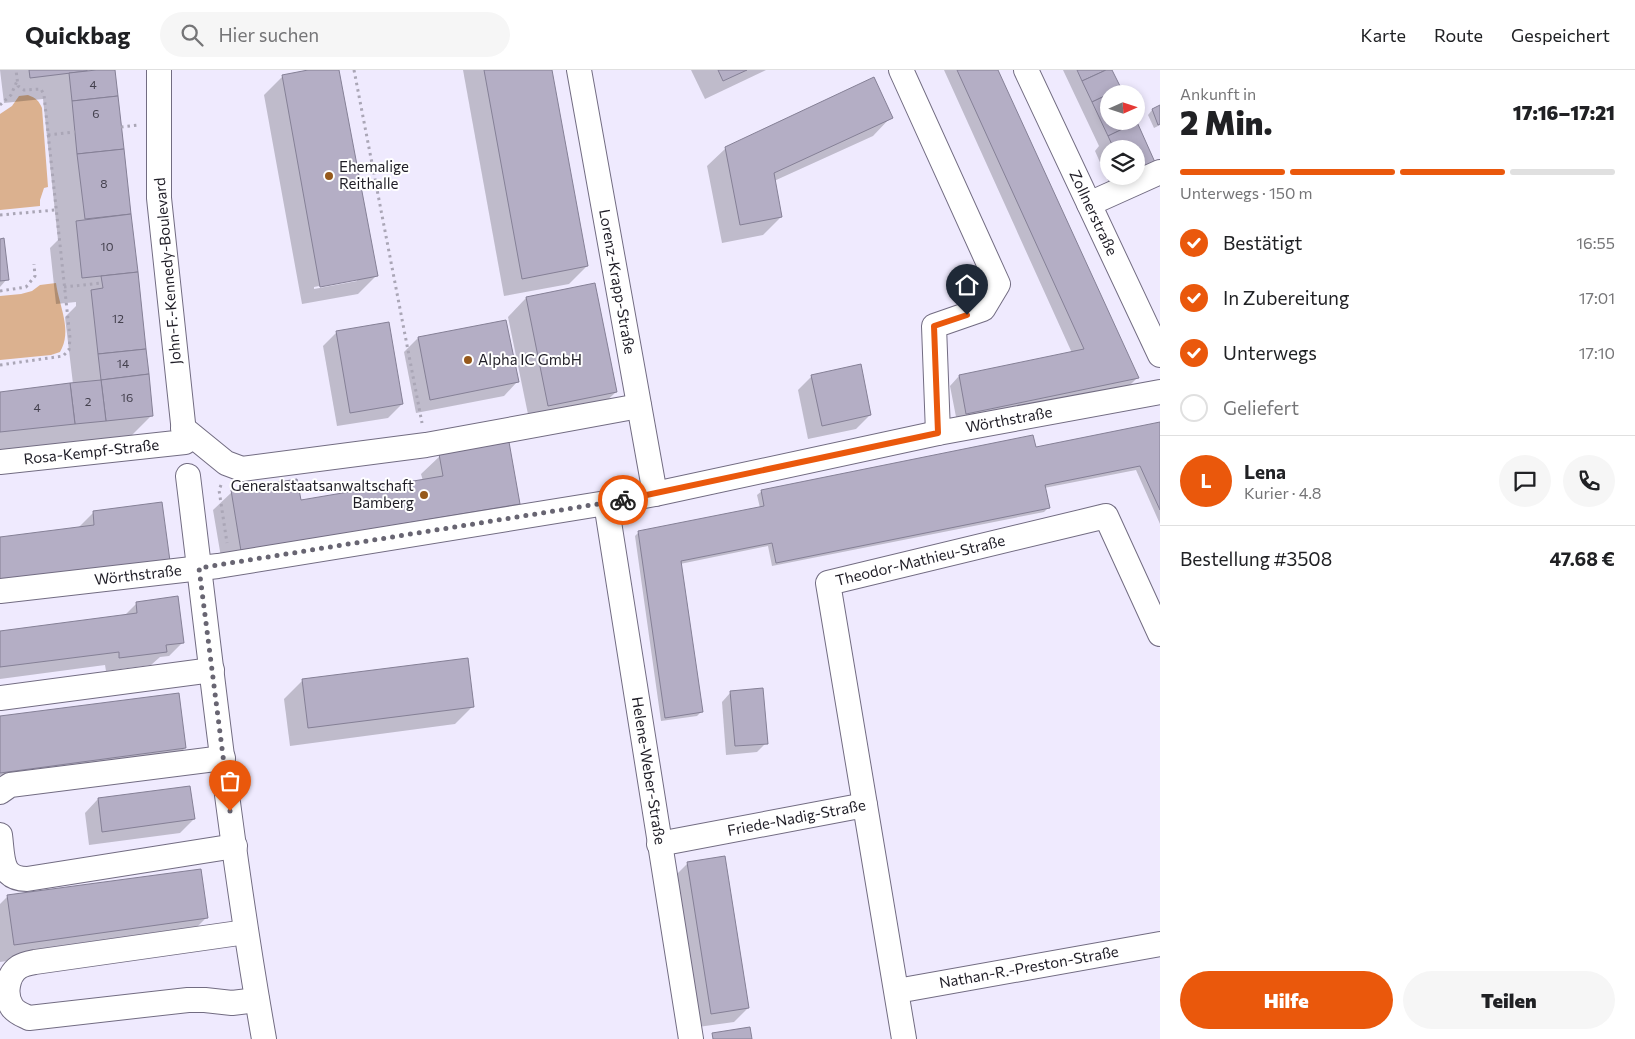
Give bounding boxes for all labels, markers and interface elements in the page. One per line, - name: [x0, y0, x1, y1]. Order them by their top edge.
- search box: [160, 12, 510, 57]
- text: Quickbag: [25, 20, 130, 49]
- icon: search: [178, 21, 206, 49]
- text: Hier suchen: [218, 23, 319, 46]
- text: Karte: [1361, 24, 1406, 46]
- text: Route: [1434, 24, 1483, 46]
- text: Gespeichert: [1511, 24, 1610, 46]
- house number: 4: [89, 77, 97, 91]
- text: Ankunft in: [1180, 84, 1256, 103]
- north arrow: [1100, 85, 1145, 130]
- map controls: [1100, 85, 1145, 185]
- text: 17:16–17:21: [1513, 101, 1615, 124]
- text: 2 Min.: [1180, 102, 1272, 142]
- house number: 6: [92, 106, 100, 120]
- button: layers: [1100, 140, 1145, 185]
- place label: Ehemalige Reithalle: [339, 157, 409, 192]
- street label: Zollnerstraße: [1066, 167, 1122, 258]
- marker: Ehemalige Reithalle: [323, 170, 335, 182]
- house number: 8: [100, 176, 108, 190]
- street label: John-F.-Kennedy-Boulevard: [150, 177, 184, 365]
- text: Unterwegs · 150 m: [1180, 183, 1312, 202]
- street label: Lorenz-Krapp-Straße: [596, 207, 640, 355]
- icon: check: [1180, 229, 1208, 257]
- text: Bestätigt: [1223, 231, 1302, 254]
- text: 16:55: [1576, 233, 1615, 252]
- house number: 10: [101, 239, 114, 253]
- pin: [946, 264, 988, 315]
- icon: home: [953, 271, 981, 299]
- icon: check: [1180, 284, 1208, 312]
- text: In Zubereitung: [1223, 286, 1349, 309]
- text: 17:01: [1579, 288, 1615, 307]
- house number: 12: [112, 311, 124, 325]
- icon: check: [1180, 339, 1208, 367]
- text: Unterwegs: [1223, 341, 1317, 364]
- text: 17:10: [1579, 343, 1615, 362]
- place label: Alpha IC GmbH: [478, 350, 582, 368]
- marker: Alpha IC GmbH: [462, 354, 474, 366]
- house number: 14: [117, 356, 129, 370]
- house number: 16: [121, 390, 133, 404]
- house number: 2: [85, 394, 92, 408]
- text: Geliefert: [1223, 396, 1299, 419]
- house number: 4: [33, 400, 41, 414]
- street label: Wörthstraße: [964, 402, 1054, 436]
- street label: Rosa-Kempf-Straße: [23, 435, 160, 467]
- button: chat: [1499, 455, 1551, 507]
- button: phone: [1563, 455, 1615, 507]
- text: Lena: [1244, 460, 1286, 483]
- text: L: [1200, 469, 1212, 492]
- courier: [598, 475, 648, 525]
- place label: Generalstaatsanwaltschaft Bamberg: [231, 476, 414, 511]
- text: Kurier · 4.8: [1244, 483, 1321, 502]
- icon: bike: [609, 486, 637, 514]
- marker: Generalstaatsanwaltschaft Bamberg: [418, 489, 430, 501]
- street label: Theodor-Mathieu-Straße: [833, 531, 1007, 589]
- text: Bestellung #3508: [1180, 547, 1332, 570]
- text: 47.68 €: [1550, 547, 1615, 570]
- street label: Wörthstraße: [93, 560, 183, 588]
- street label: Helene-Weber-Straße: [629, 695, 670, 846]
- pin: [209, 760, 251, 811]
- icon: bag: [216, 767, 244, 795]
- street label: Friede-Nadig-Straße: [726, 795, 867, 839]
- street label: Nathan-R.-Preston-Straße: [938, 942, 1120, 991]
- button: Hilfe: [1180, 971, 1393, 1029]
- button: Teilen: [1403, 971, 1615, 1029]

